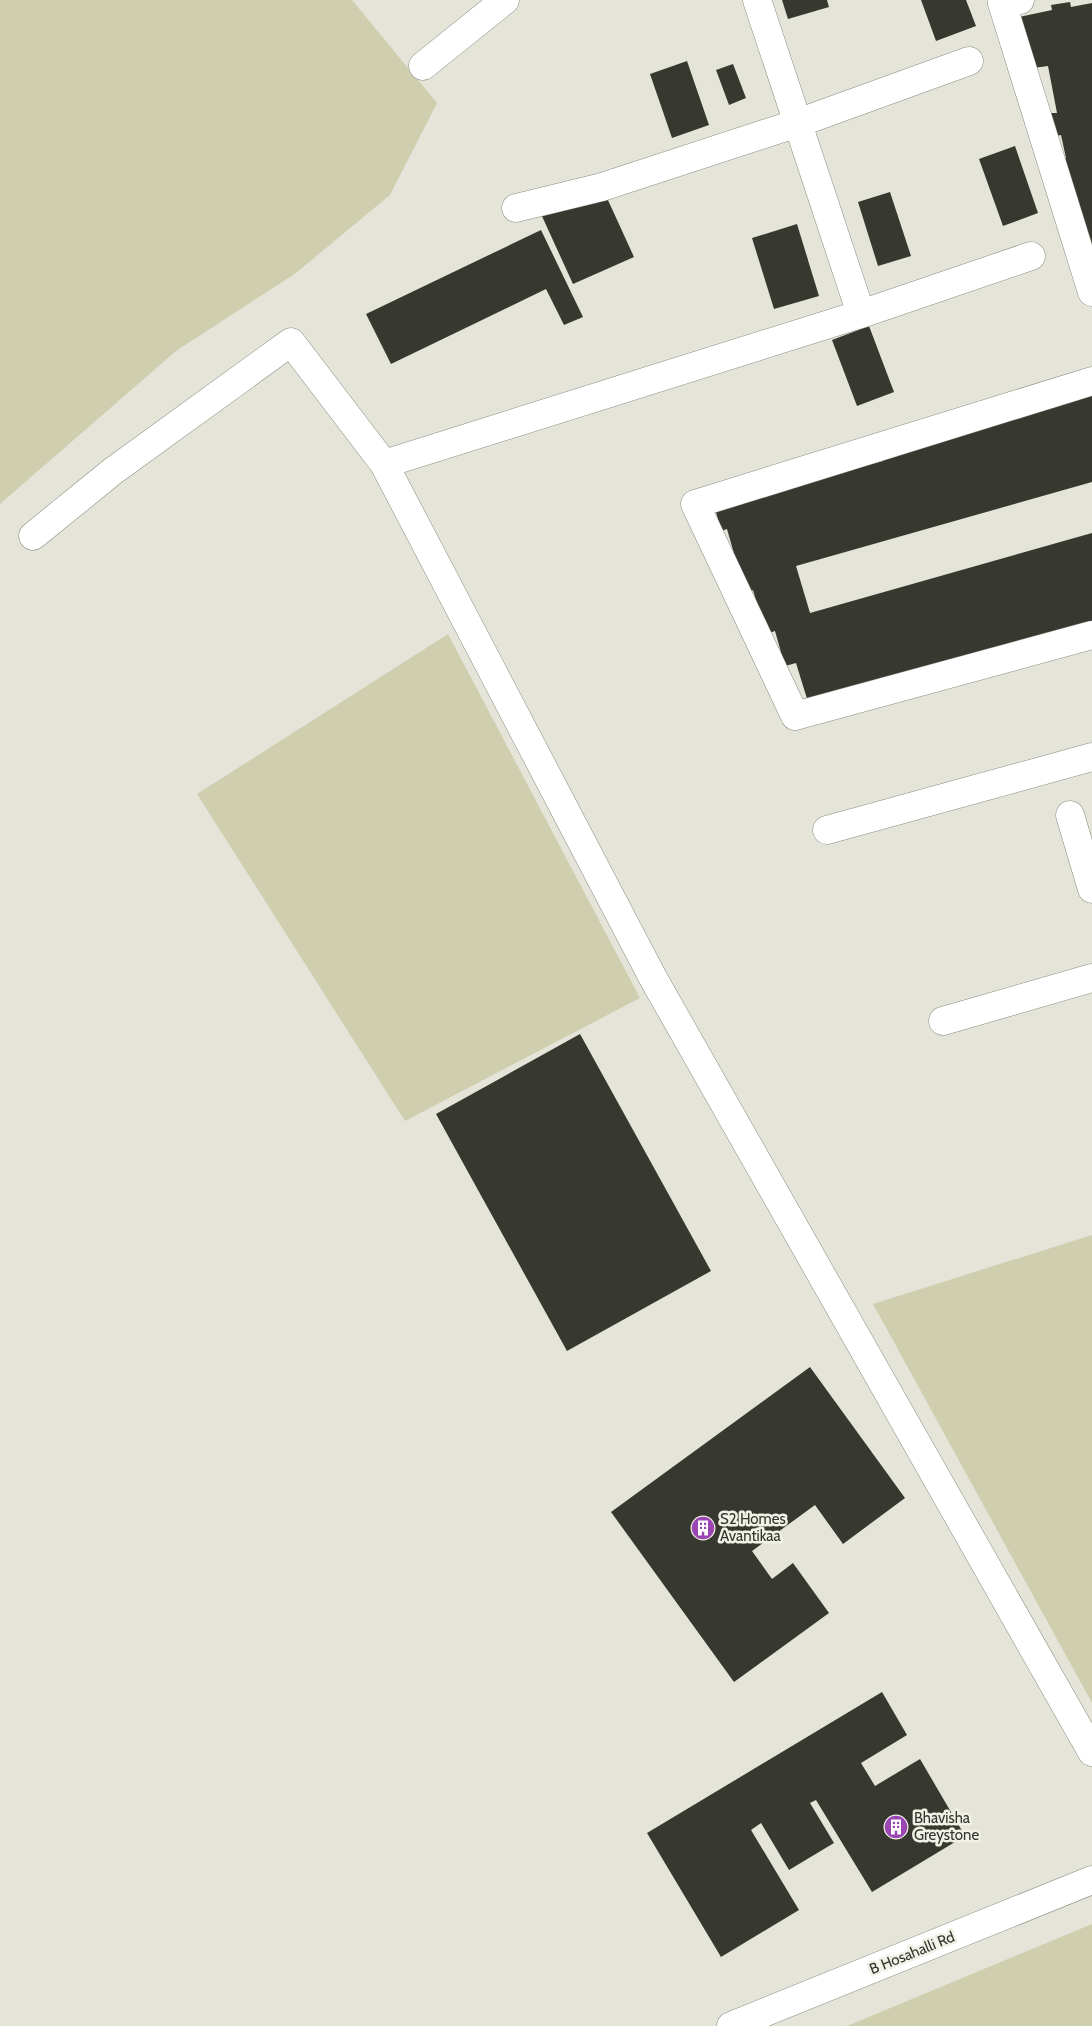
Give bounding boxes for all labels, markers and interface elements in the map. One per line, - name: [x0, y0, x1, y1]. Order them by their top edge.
- place label: S2 Homes Avantikaa: [720, 1510, 786, 1545]
- building icon: S2 Homes Avantikaa: [690, 1515, 716, 1541]
- place label: Bhavisha Greystone: [914, 1809, 979, 1844]
- building icon: Bhavisha Greystone: [883, 1814, 909, 1840]
- street label: B Hosahalli Rd: [867, 1928, 957, 1978]

